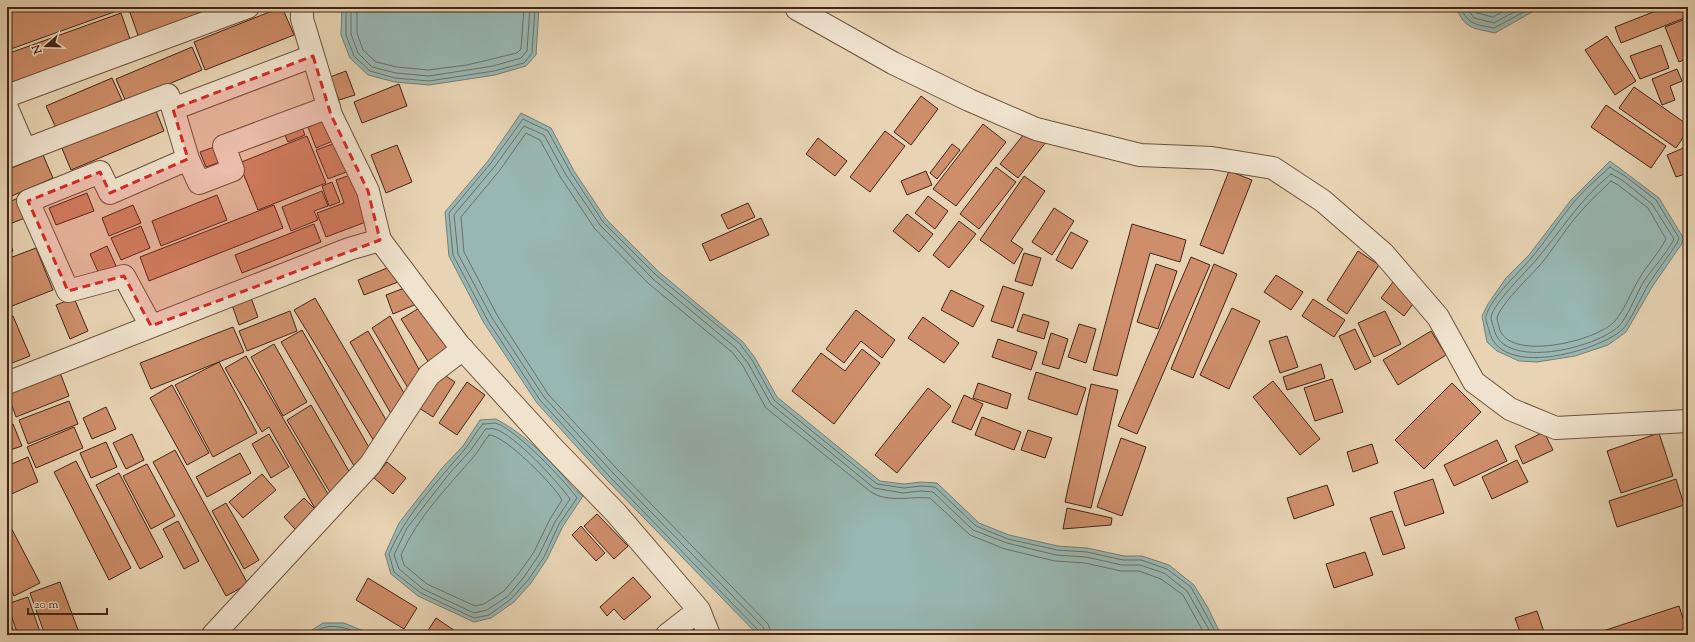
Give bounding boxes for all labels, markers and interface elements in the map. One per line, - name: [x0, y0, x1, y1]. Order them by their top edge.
- north arrow: [26, 26, 66, 66]
- text: N: [28, 42, 47, 57]
- scale bar: [28, 590, 107, 616]
- text: 20 m: [34, 596, 59, 614]

